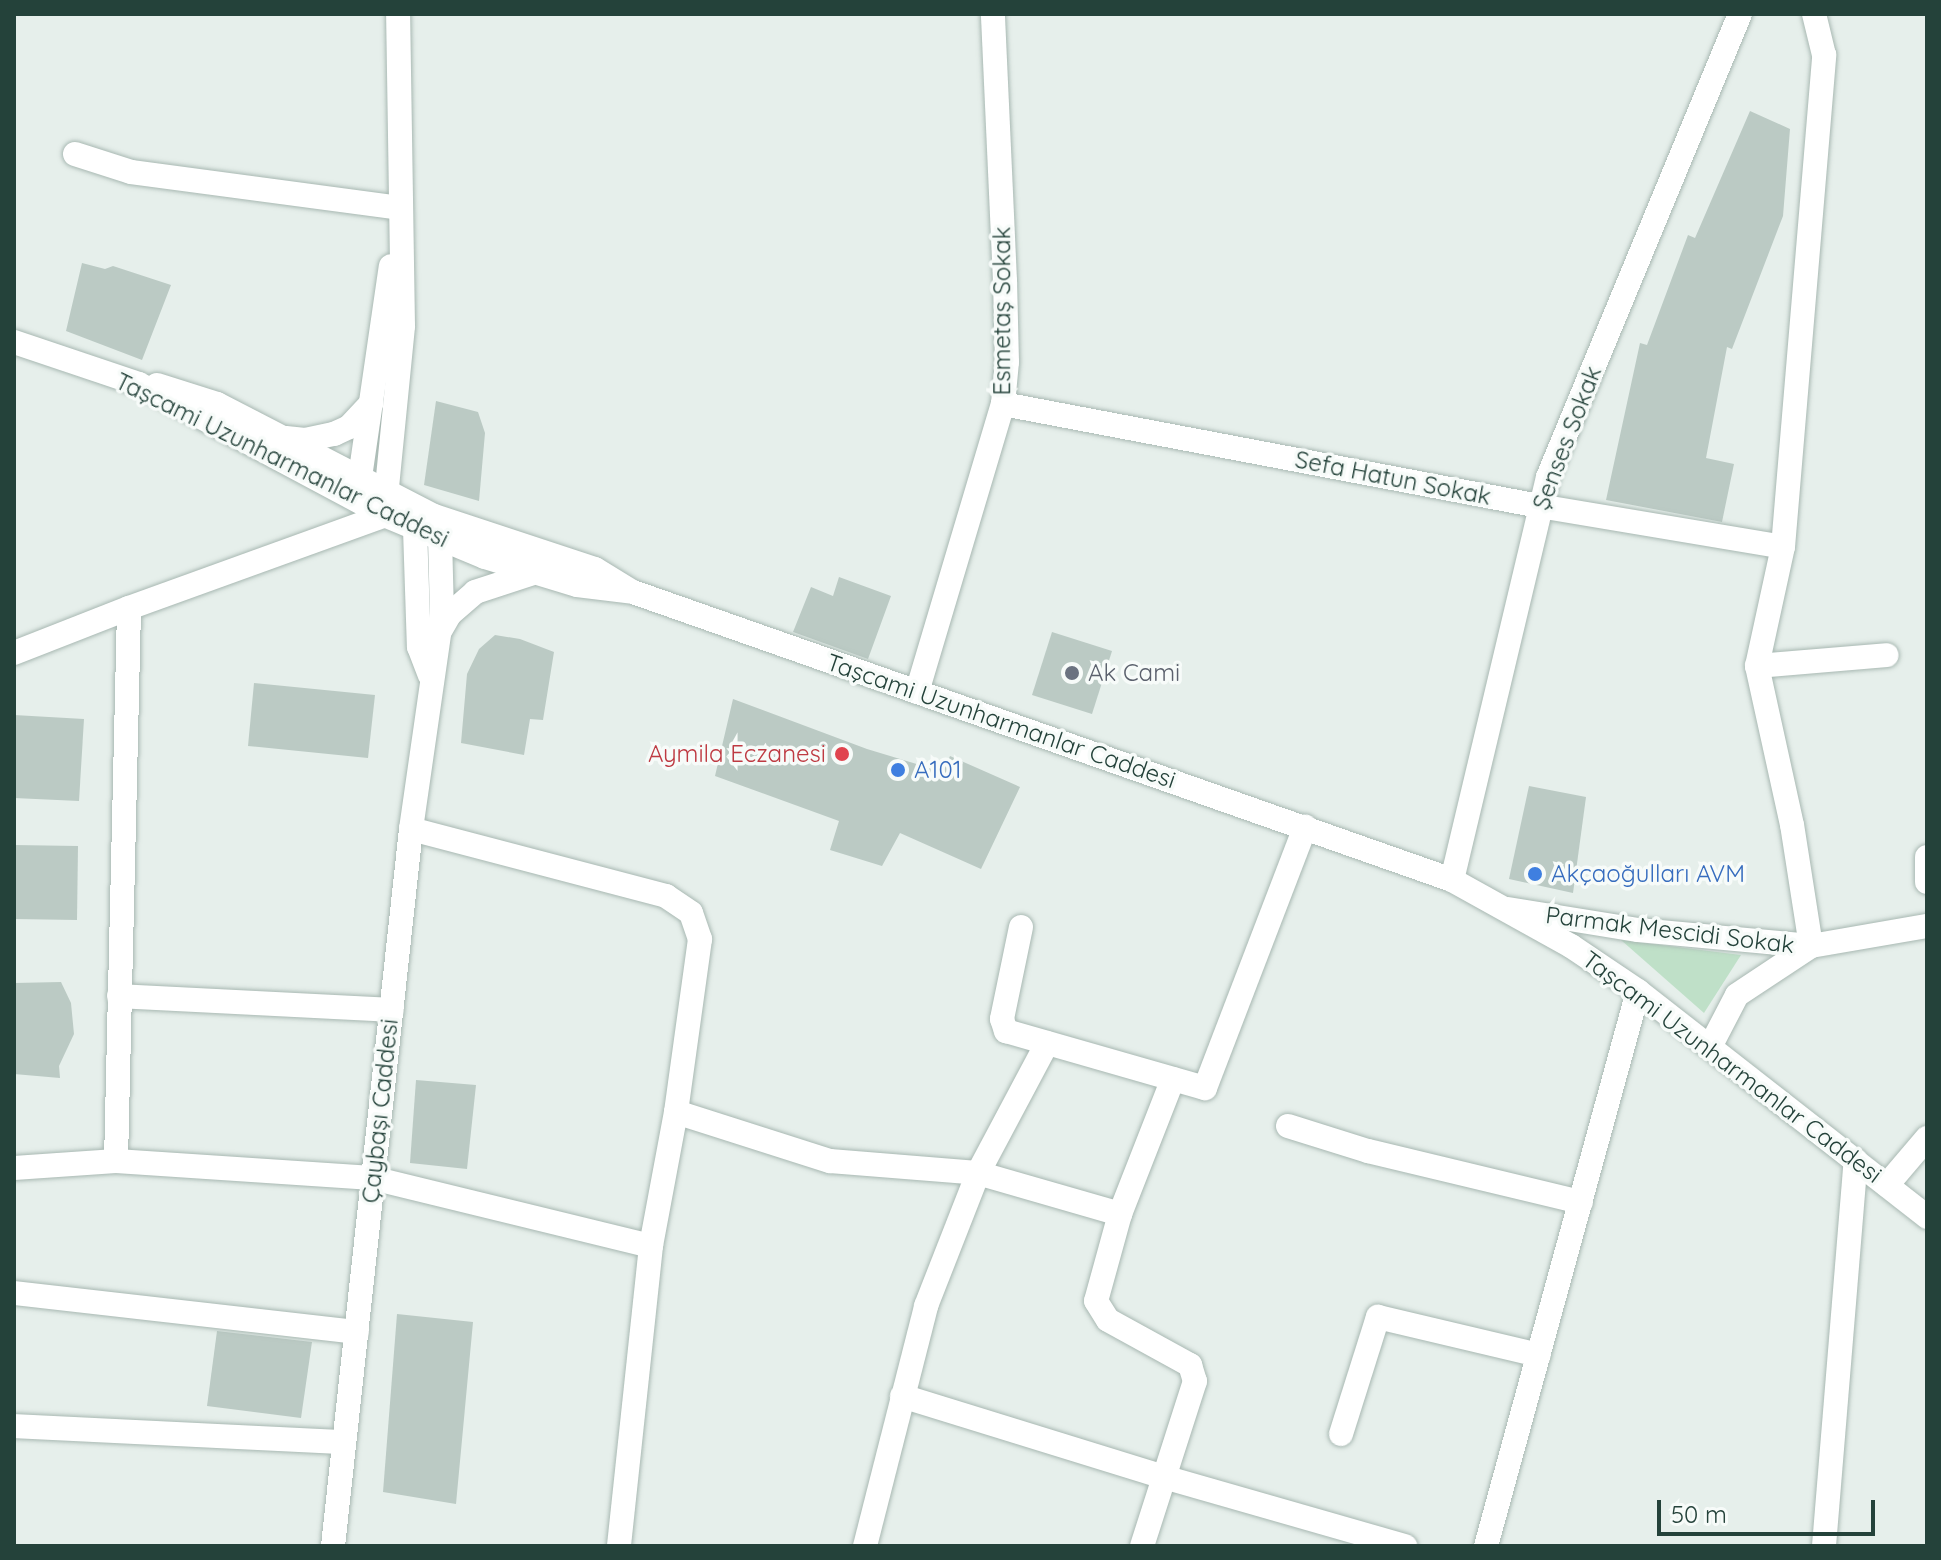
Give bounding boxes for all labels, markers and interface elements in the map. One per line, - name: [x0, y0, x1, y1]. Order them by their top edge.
- street label: Esmetaş Sokak: [988, 227, 1016, 395]
- street label: Şenses Sokak: [1526, 362, 1608, 514]
- street label: Taşcami Uzunharmanlar Caddesi: [111, 367, 453, 553]
- street label: Sefa Hatun Sokak: [1293, 445, 1493, 511]
- street label: Taşcami Uzunharmanlar Caddesi: [823, 648, 1179, 794]
- place label: Ak Cami: [1088, 659, 1180, 687]
- marker: Ak Cami: [1063, 664, 1081, 682]
- place label: Aymila Eczanesi: [648, 740, 826, 768]
- marker: Aymila Eczanesi: [833, 745, 851, 763]
- place label: A101: [914, 756, 962, 784]
- marker: A101: [889, 761, 907, 779]
- place label: Akçaoğulları AVM: [1551, 860, 1745, 888]
- marker: Akçaoğulları AVM: [1526, 865, 1544, 883]
- street label: Parmak Mescidi Sokak: [1544, 900, 1796, 960]
- street label: Taşcami Uzunharmanlar Caddesi: [1577, 945, 1887, 1189]
- street label: Çaybaşı Caddesi: [356, 1017, 404, 1205]
- scale bar: [1661, 1484, 1879, 1534]
- text: 50 m: [1671, 1499, 1727, 1529]

